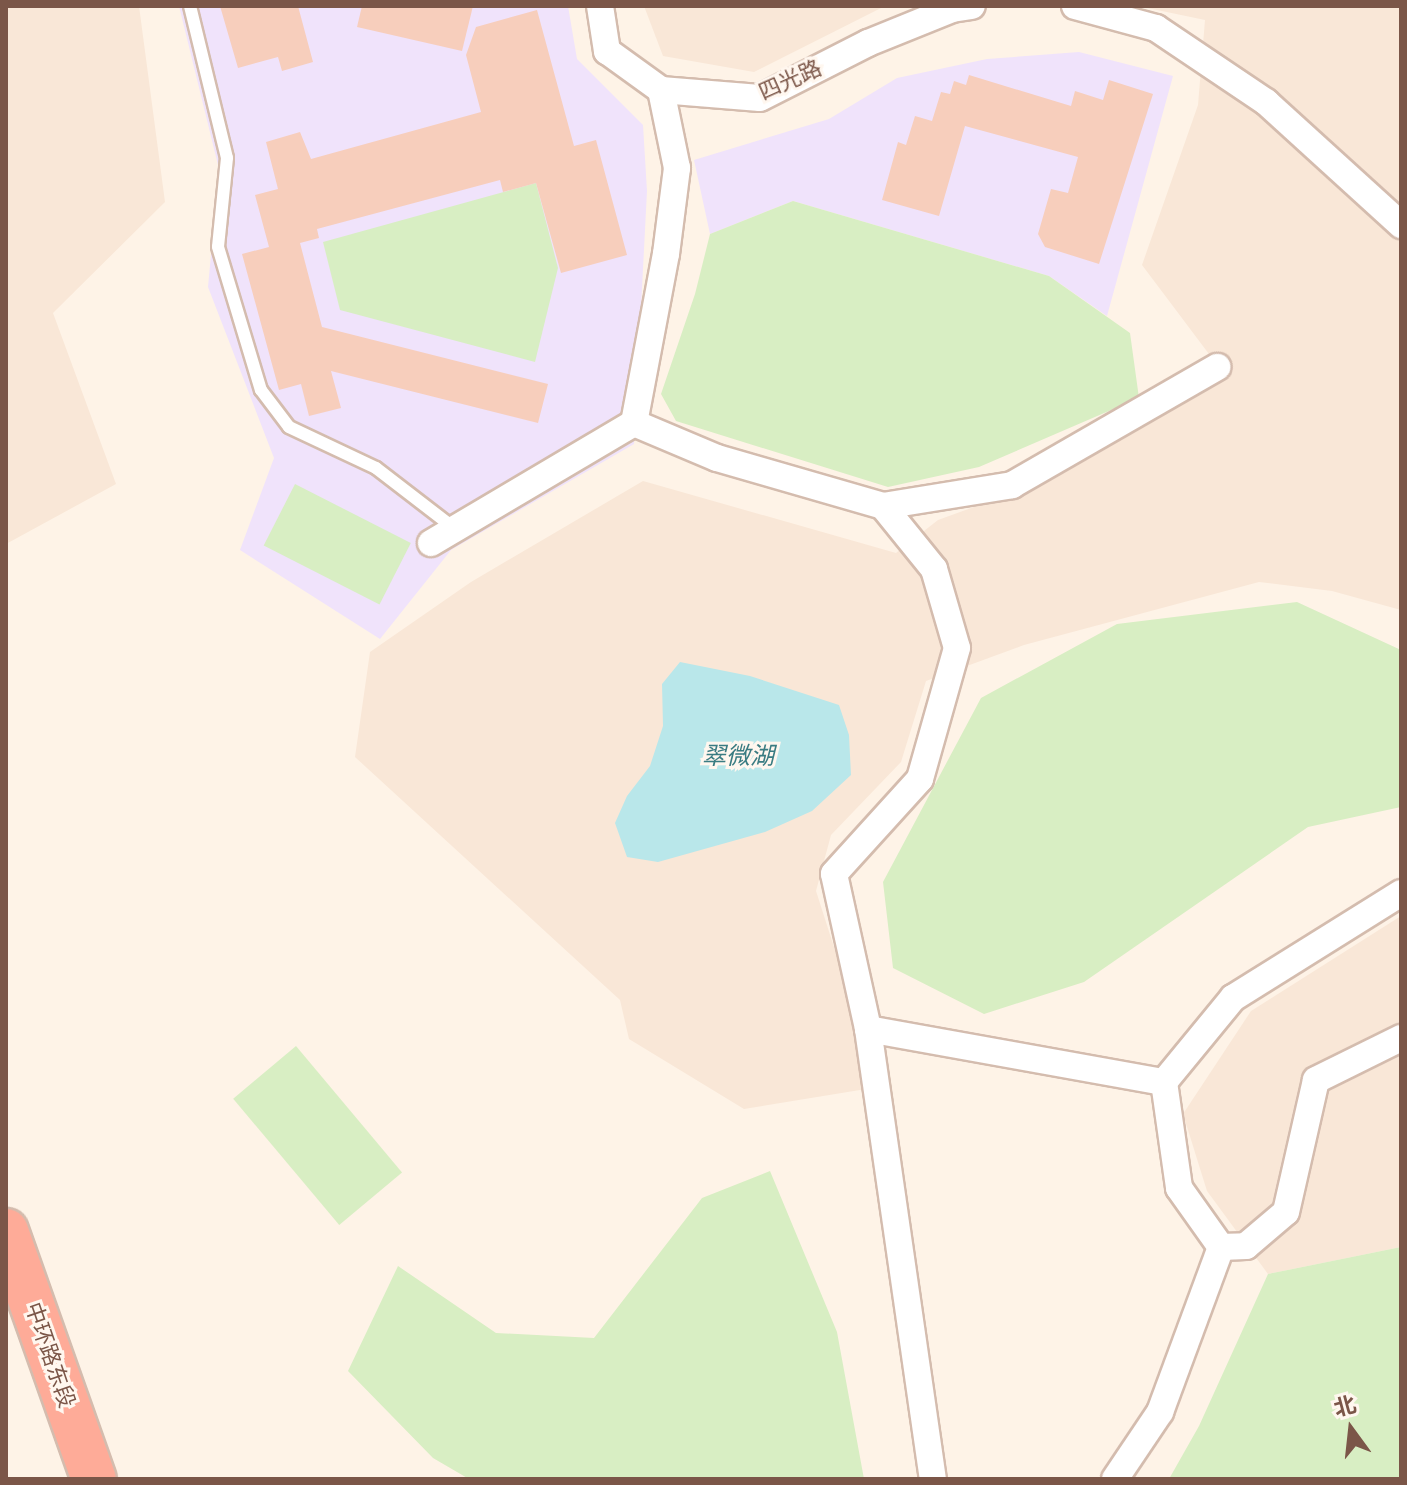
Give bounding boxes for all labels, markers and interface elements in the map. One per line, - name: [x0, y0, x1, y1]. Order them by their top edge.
- street label: 四光路: [754, 55, 826, 105]
- water label: 翠微湖: [702, 742, 774, 770]
- street label: 中环路东段: [20, 1299, 80, 1411]
- north arrow: [1311, 1389, 1391, 1469]
- text: 北: [1331, 1390, 1359, 1421]

